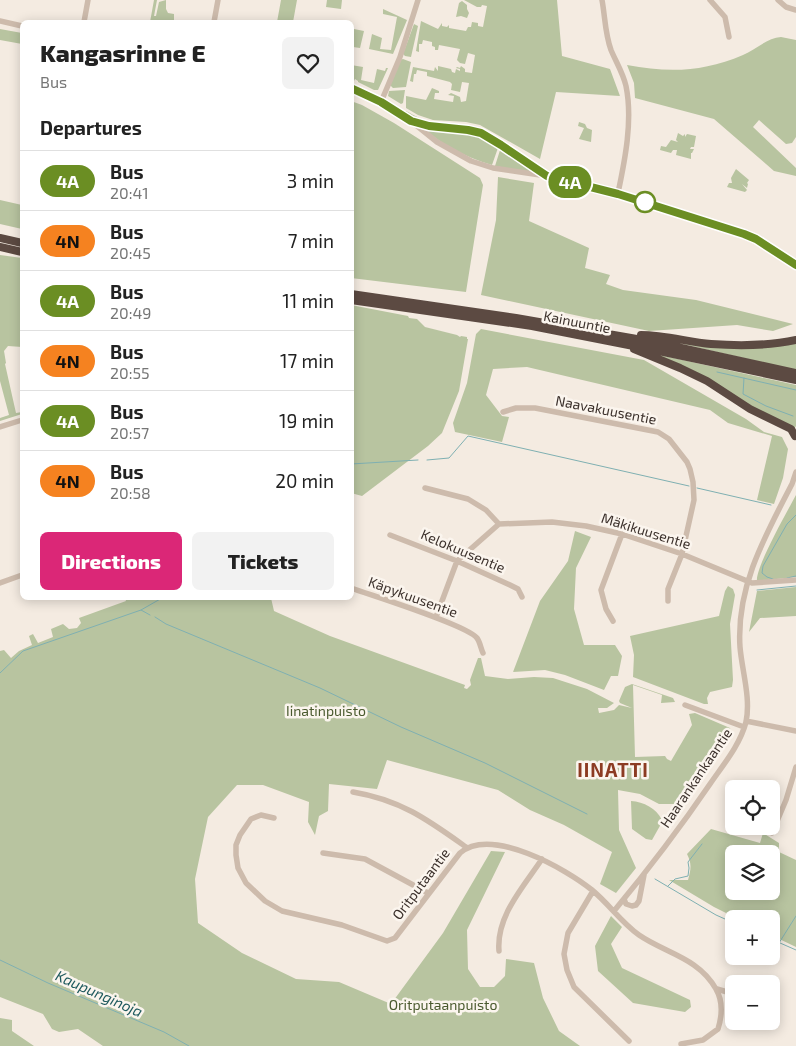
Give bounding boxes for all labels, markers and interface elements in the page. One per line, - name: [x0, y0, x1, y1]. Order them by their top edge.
- button: heart: [282, 37, 334, 89]
- text: Kangasrinne E: [40, 38, 206, 67]
- text: Bus: [40, 72, 67, 91]
- text: Departures: [40, 116, 142, 139]
- text: Bus: [110, 160, 144, 183]
- line badge: 4A: [548, 166, 592, 198]
- text: 3 min: [287, 169, 334, 192]
- text: 4A: [56, 170, 79, 192]
- text: 4A: [558, 171, 582, 193]
- text: 20:41: [110, 183, 149, 202]
- unlabelled marker: [634, 191, 656, 213]
- text: Bus: [110, 220, 144, 243]
- text: 7 min: [288, 229, 334, 252]
- text: 4N: [55, 230, 80, 252]
- text: 20:45: [110, 243, 151, 262]
- text: Bus: [110, 280, 144, 303]
- text: 11 min: [282, 289, 334, 312]
- text: 4A: [56, 290, 79, 312]
- text: 20:49: [110, 303, 151, 322]
- street label: Kainuuntie: [542, 307, 612, 336]
- text: Bus: [110, 340, 144, 363]
- text: 17 min: [280, 349, 334, 372]
- text: 4N: [55, 350, 80, 372]
- text: 20:55: [110, 363, 150, 382]
- street label: Naavakuusentie: [554, 391, 658, 428]
- text: Bus: [110, 400, 144, 423]
- text: 19 min: [279, 409, 334, 432]
- text: 4A: [56, 410, 79, 432]
- text: 20:57: [110, 423, 149, 442]
- text: Bus: [110, 460, 144, 483]
- text: 20 min: [275, 469, 334, 492]
- text: 4N: [55, 470, 80, 492]
- text: 20:58: [110, 483, 151, 502]
- street label: Mäkikuusentie: [599, 509, 693, 552]
- street label: Kelokuusentie: [418, 525, 508, 576]
- button: Directions: [40, 532, 182, 590]
- button: Tickets: [192, 532, 334, 590]
- street label: Käpykuusentie: [366, 573, 460, 621]
- park label: Iinatinpuisto: [286, 702, 366, 719]
- street label: Haarankankaantie: [656, 725, 735, 831]
- district label: IINATTI: [577, 758, 649, 781]
- map controls: [725, 780, 780, 1030]
- button: locate: [725, 780, 780, 835]
- street label: Oritputaantie: [388, 845, 453, 923]
- button: layers: [725, 845, 780, 900]
- button: +: [725, 910, 780, 965]
- water label: Kaupunginoja: [53, 966, 146, 1021]
- button: −: [725, 975, 780, 1030]
- park label: Oritputaanpuisto: [389, 996, 497, 1013]

